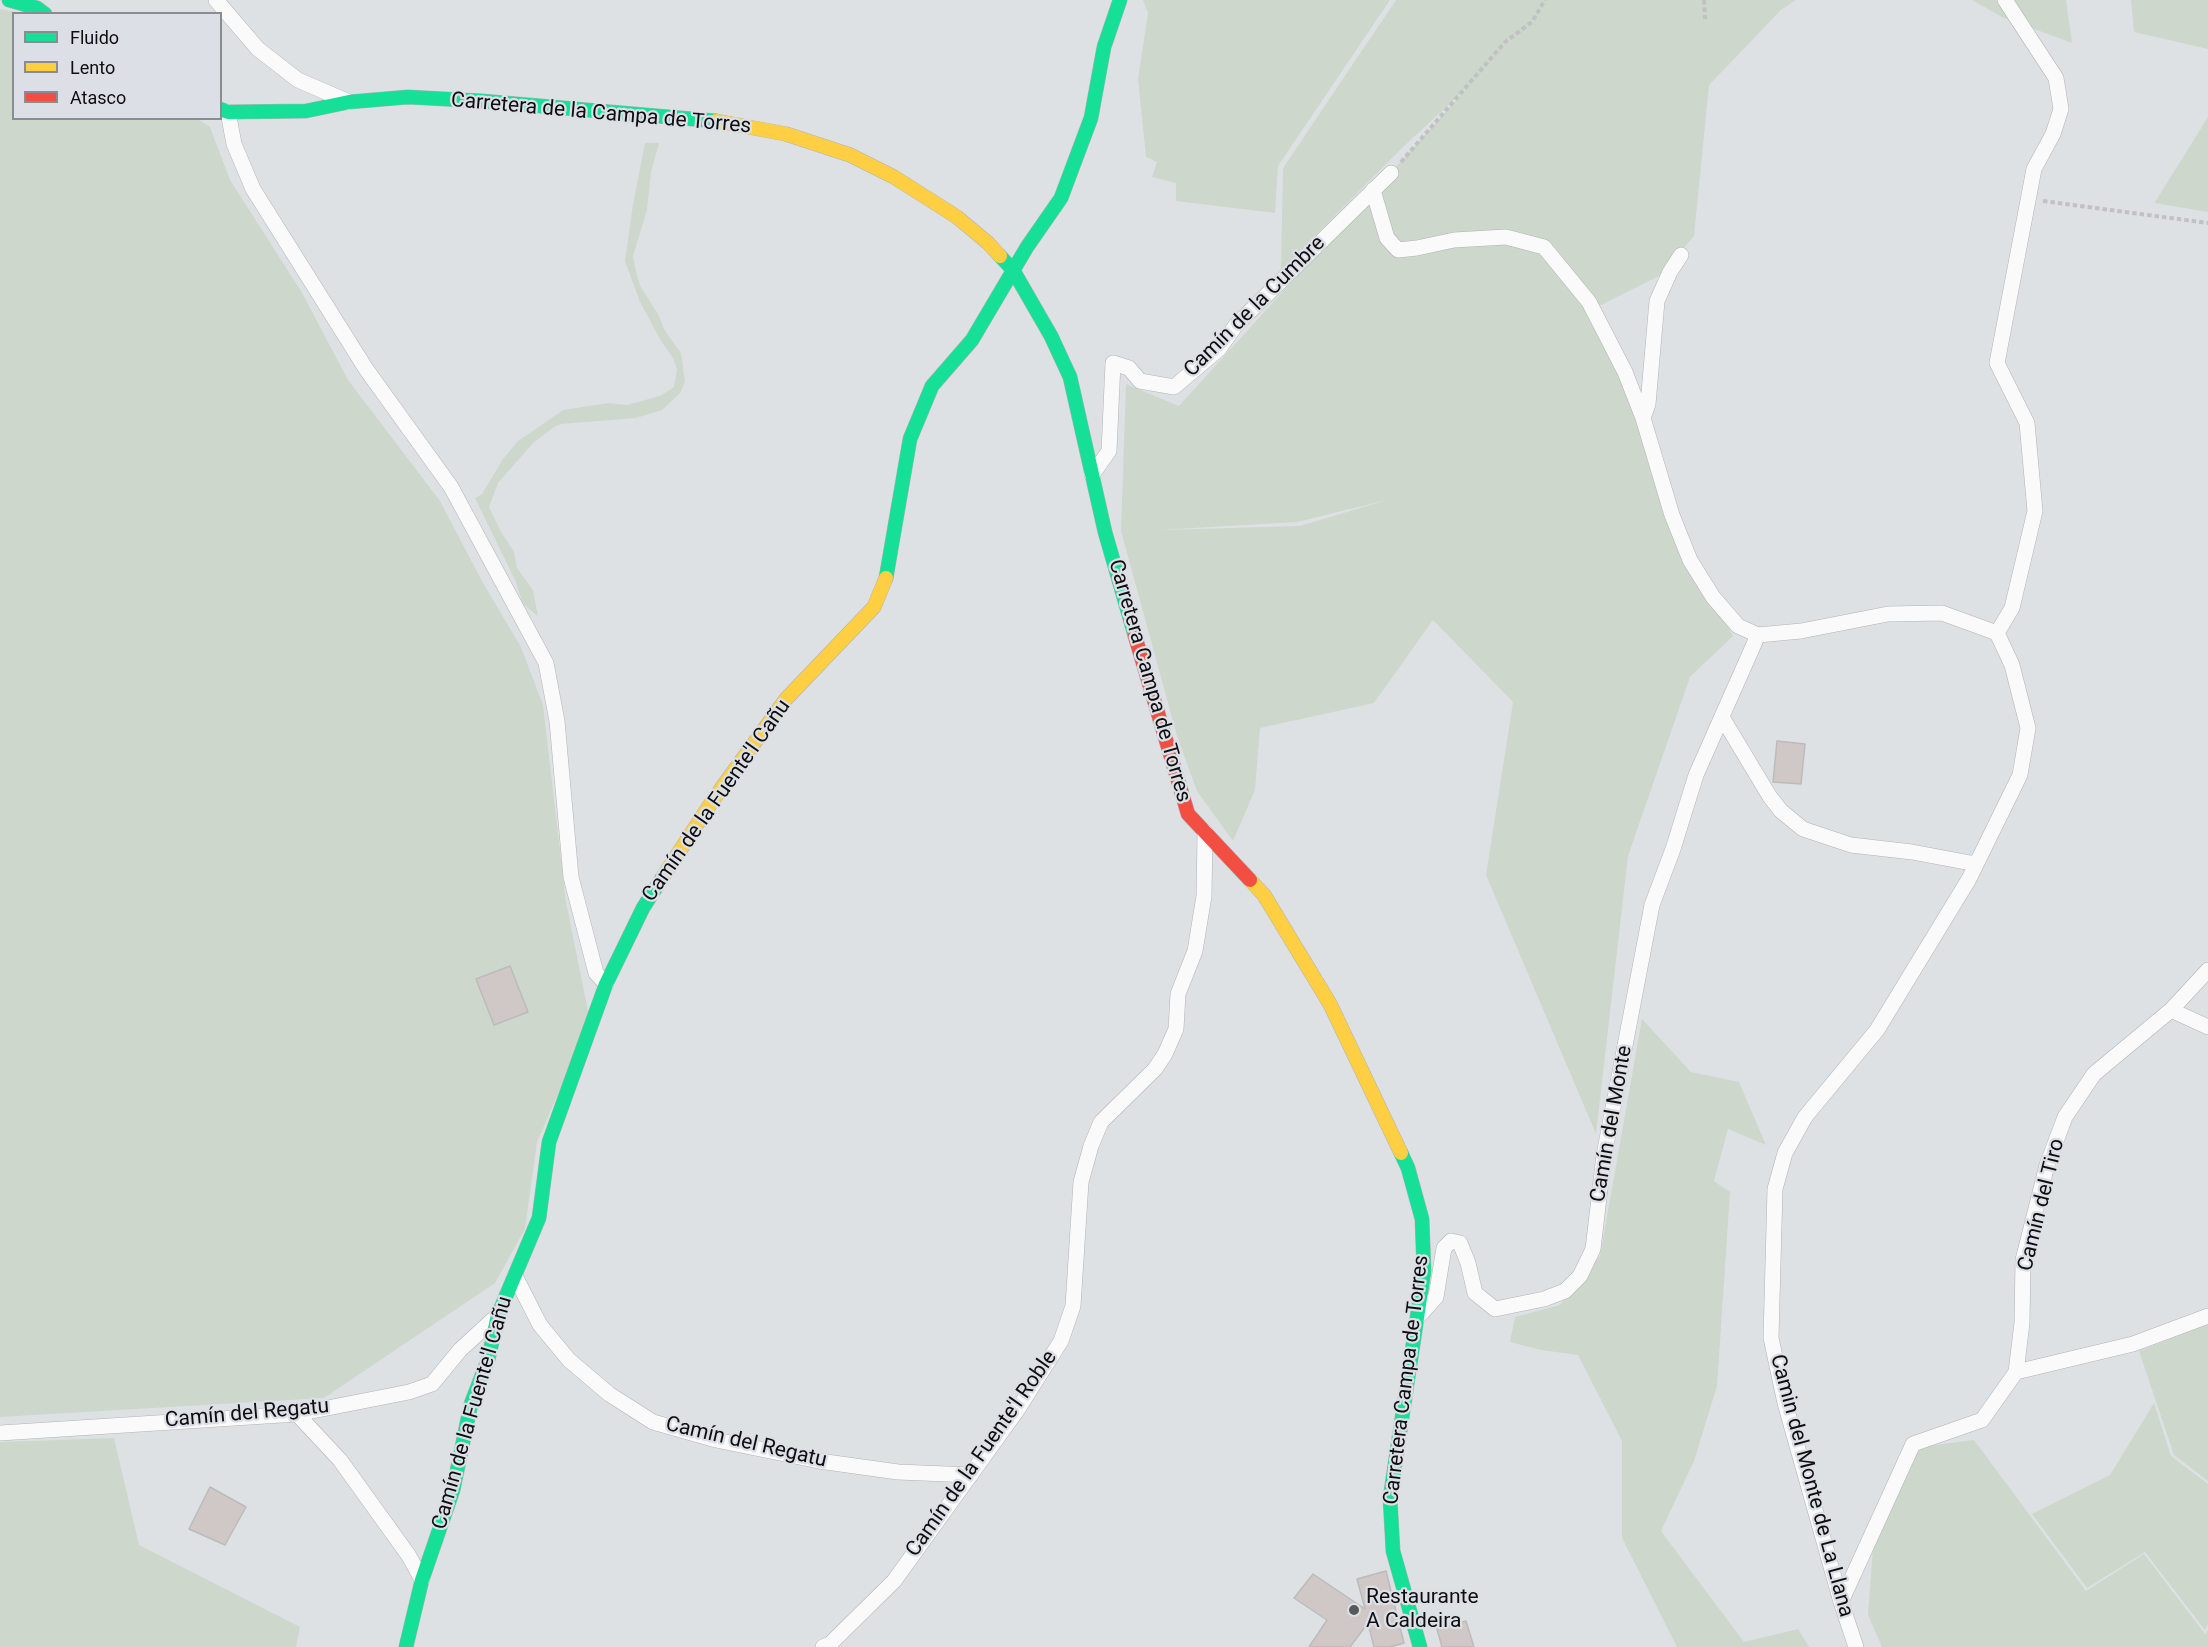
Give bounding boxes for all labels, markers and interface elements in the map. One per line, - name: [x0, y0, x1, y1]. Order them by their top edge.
- legend: [12, 12, 222, 120]
- text: Fluido: [70, 27, 119, 48]
- text: Lento: [70, 57, 115, 78]
- text: Atasco: [70, 87, 126, 108]
- street label: Carretera de la Campa de Torres: [450, 88, 752, 140]
- street label: Camín de la Cumbre: [1179, 231, 1331, 383]
- street label: Carretera Campa de Torres: [1102, 557, 1196, 805]
- street label: Camín de la Fuente'l Cañu: [637, 695, 797, 907]
- street label: Camín del Monte: [1586, 1044, 1638, 1204]
- street label: Camín del Tiro: [2013, 1136, 2071, 1274]
- street label: Carretera Campa de Torres: [1379, 1254, 1435, 1506]
- street label: Camín de la Fuente'l Cañu: [428, 1294, 518, 1532]
- street label: Camín de la Fuente'l Roble: [901, 1346, 1063, 1562]
- street label: Camin del Monte de La Llana: [1764, 1352, 1858, 1620]
- street label: Camín del Regatu: [164, 1394, 330, 1434]
- street label: Camín del Regatu: [663, 1412, 829, 1474]
- place label: Restaurante A Caldeira: [1366, 1585, 1479, 1635]
- marker: Restaurante A Caldeira: [1347, 1603, 1361, 1617]

